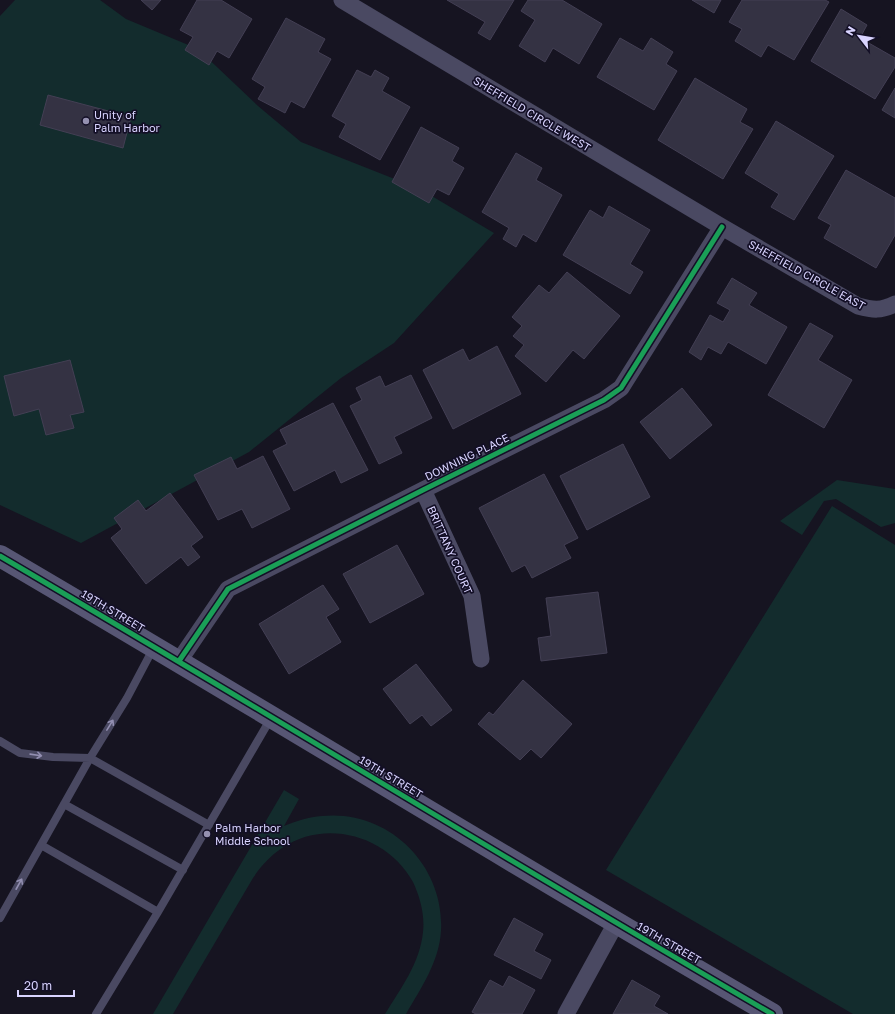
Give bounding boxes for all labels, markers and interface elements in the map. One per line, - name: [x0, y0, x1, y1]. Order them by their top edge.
- north arrow: [839, 16, 879, 56]
- text: N: [842, 24, 858, 38]
- street label: SHEFFIELD CIRCLE WEST: [471, 73, 593, 154]
- place label: Unity of Palm Harbor: [94, 108, 161, 134]
- marker: Unity of Palm Harbor: [81, 116, 91, 126]
- street label: SHEFFIELD CIRCLE EAST: [747, 237, 868, 312]
- street label: DOWNING PLACE: [423, 430, 511, 483]
- street label: BRITTANY COURT: [425, 504, 476, 596]
- street label: 19TH STREET: [79, 587, 147, 635]
- one-way arrow: [107, 719, 115, 731]
- one-way arrow: [29, 751, 42, 759]
- street label: 19TH STREET: [357, 753, 425, 801]
- place label: Palm Harbor Middle School: [215, 821, 290, 847]
- marker: Palm Harbor Middle School: [202, 829, 212, 839]
- one-way arrow: [15, 878, 23, 890]
- street label: 19TH STREET: [635, 919, 704, 966]
- scale bar: [18, 972, 74, 998]
- text: 20 m: [24, 978, 52, 993]

